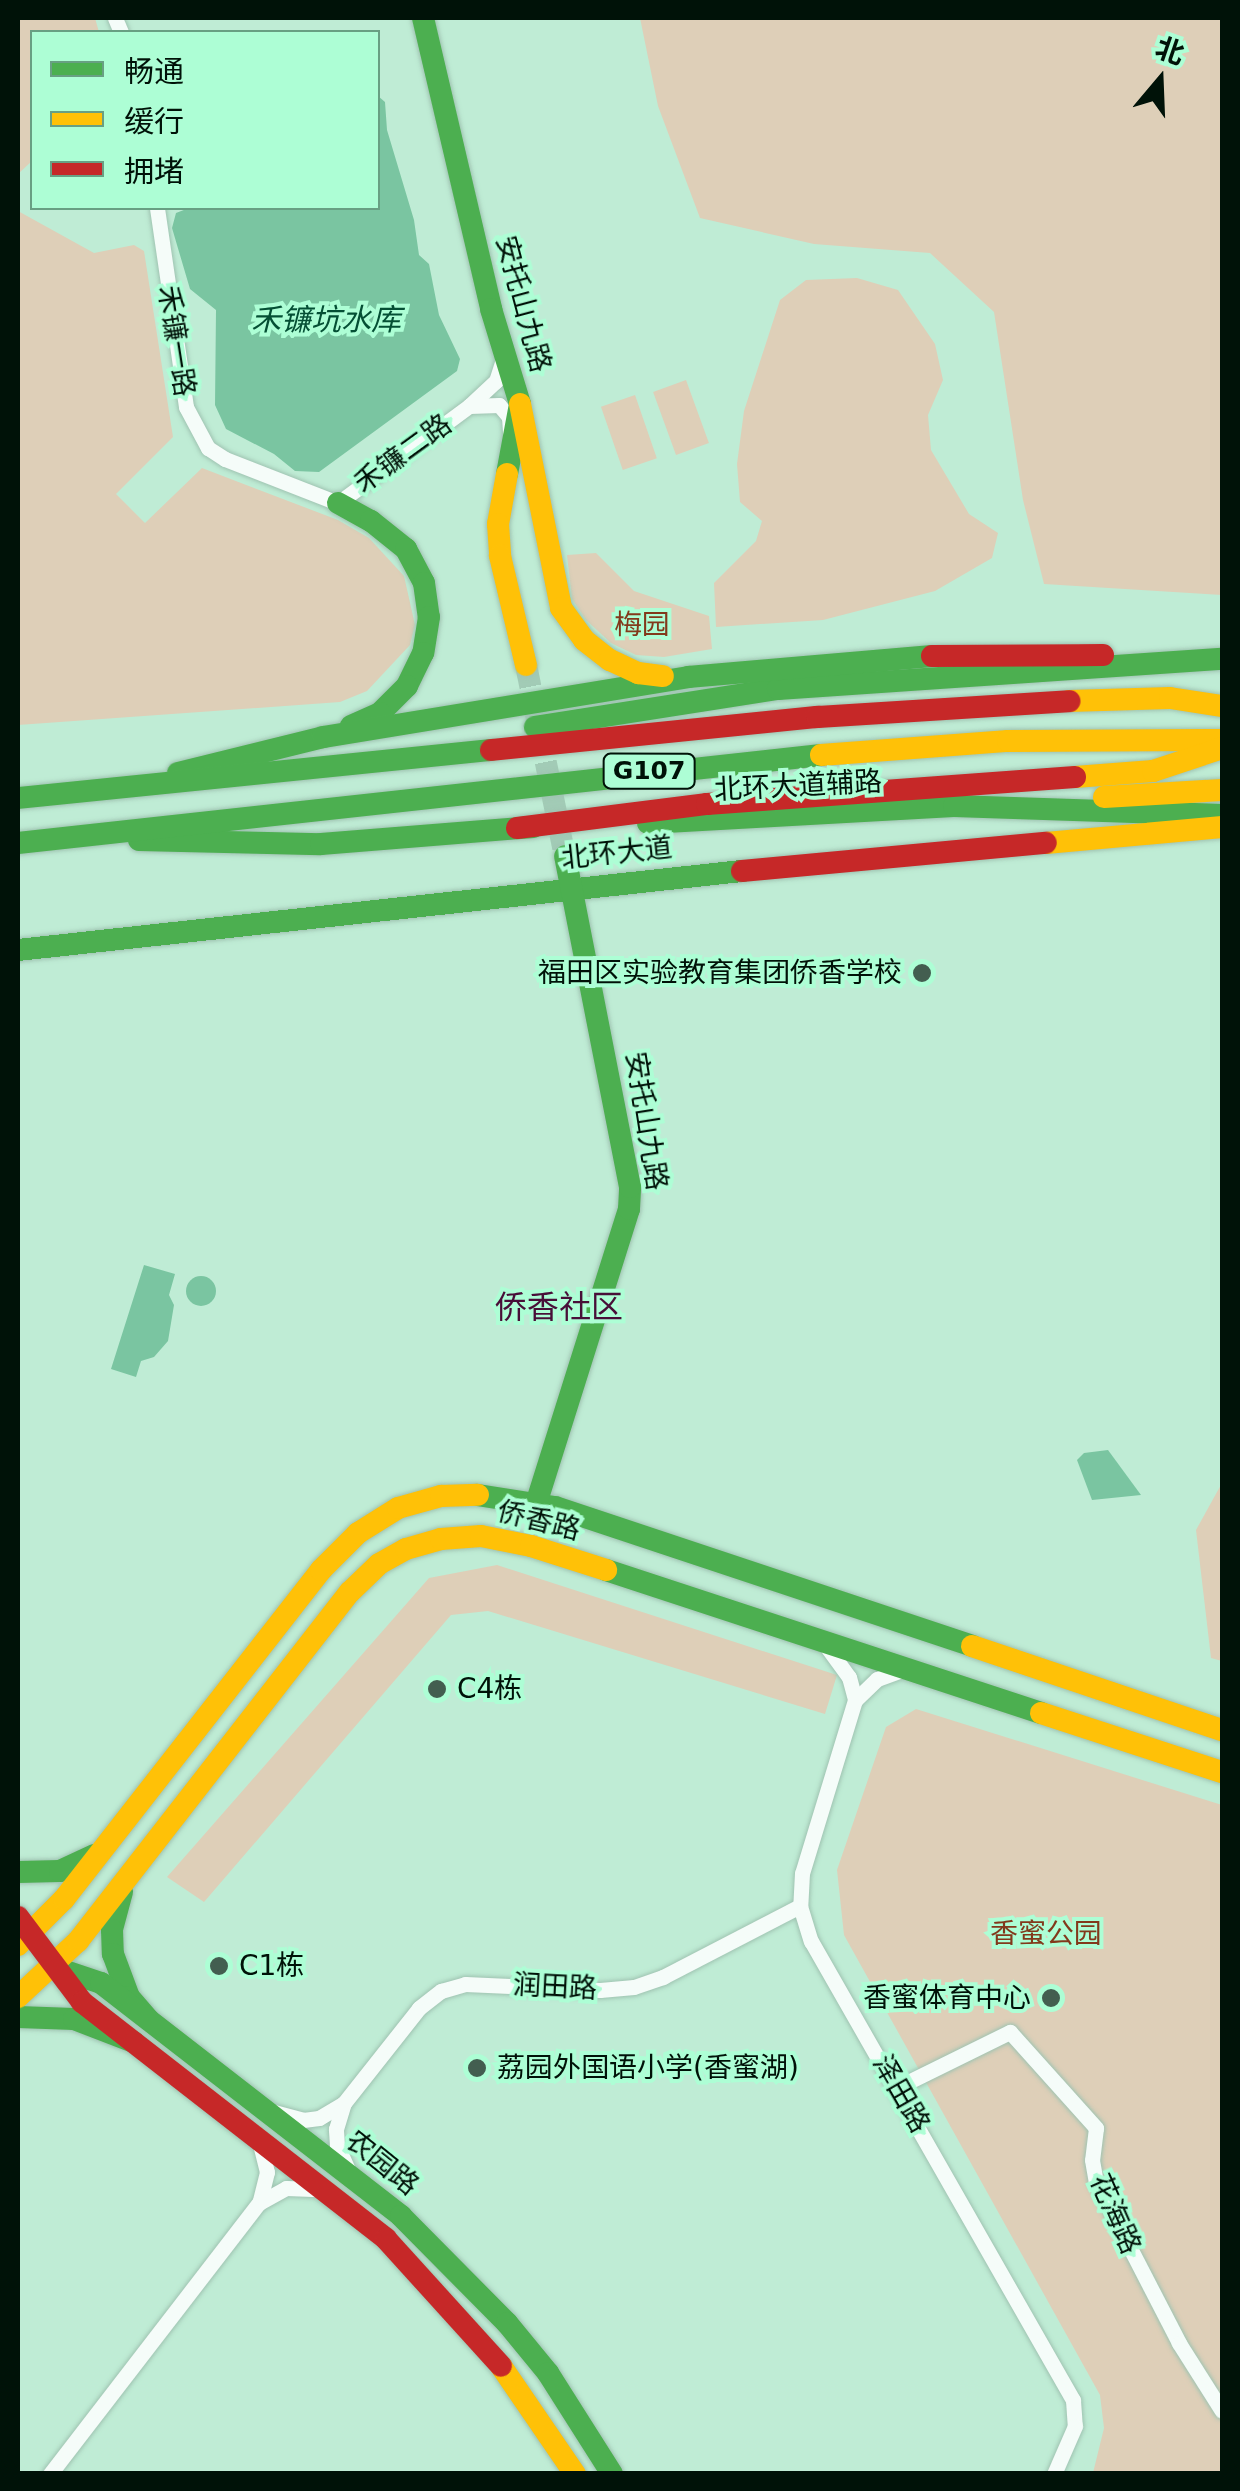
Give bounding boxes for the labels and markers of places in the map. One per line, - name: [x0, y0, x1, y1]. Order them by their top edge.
- place label: 福田区实验教育集团侨香学校: [538, 956, 902, 990]
- marker: 福田区实验教育集团侨香学校: [911, 962, 933, 984]
- place label: C4栋: [457, 1672, 522, 1706]
- marker: C4栋: [426, 1678, 448, 1700]
- place label: C1栋: [239, 1949, 304, 1983]
- marker: C1栋: [208, 1955, 230, 1977]
- place label: 香蜜体育中心: [863, 1981, 1031, 2015]
- marker: 香蜜体育中心: [1040, 1987, 1062, 2009]
- place label: 荔园外国语小学(香蜜湖): [497, 2051, 799, 2085]
- marker: 荔园外国语小学(香蜜湖): [466, 2057, 488, 2079]

